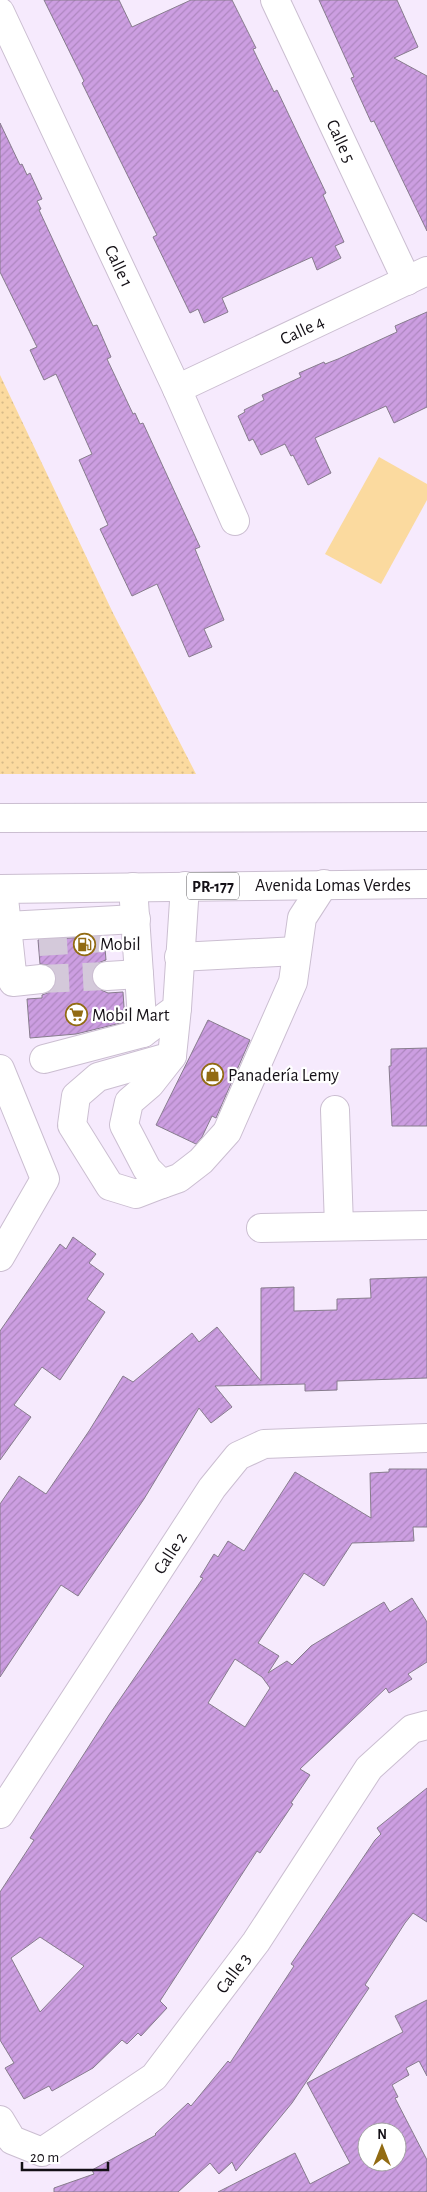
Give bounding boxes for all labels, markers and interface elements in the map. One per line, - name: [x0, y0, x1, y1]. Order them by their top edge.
- street label: Calle 5: [322, 117, 358, 166]
- street label: Calle 1: [101, 243, 136, 290]
- street label: Calle 4: [278, 313, 328, 349]
- road number: PR-177: [187, 872, 239, 899]
- street label: Avenida Lomas Verdes: [255, 877, 411, 895]
- fuel station icon: Mobil: [72, 932, 96, 956]
- place label: Mobil: [100, 936, 141, 954]
- supermarket icon: Mobil Mart: [64, 1003, 88, 1027]
- place label: Mobil Mart: [92, 1007, 170, 1025]
- shop icon: Panadería Lemy: [200, 1063, 224, 1087]
- place label: Panadería Lemy: [228, 1067, 339, 1085]
- street label: Calle 2: [151, 1529, 191, 1578]
- street label: Calle 3: [213, 1950, 255, 1997]
- north arrow: [357, 2122, 407, 2172]
- text: N: [377, 2128, 387, 2142]
- scale bar: [22, 2140, 109, 2172]
- text: 20 m: [30, 2150, 59, 2165]

